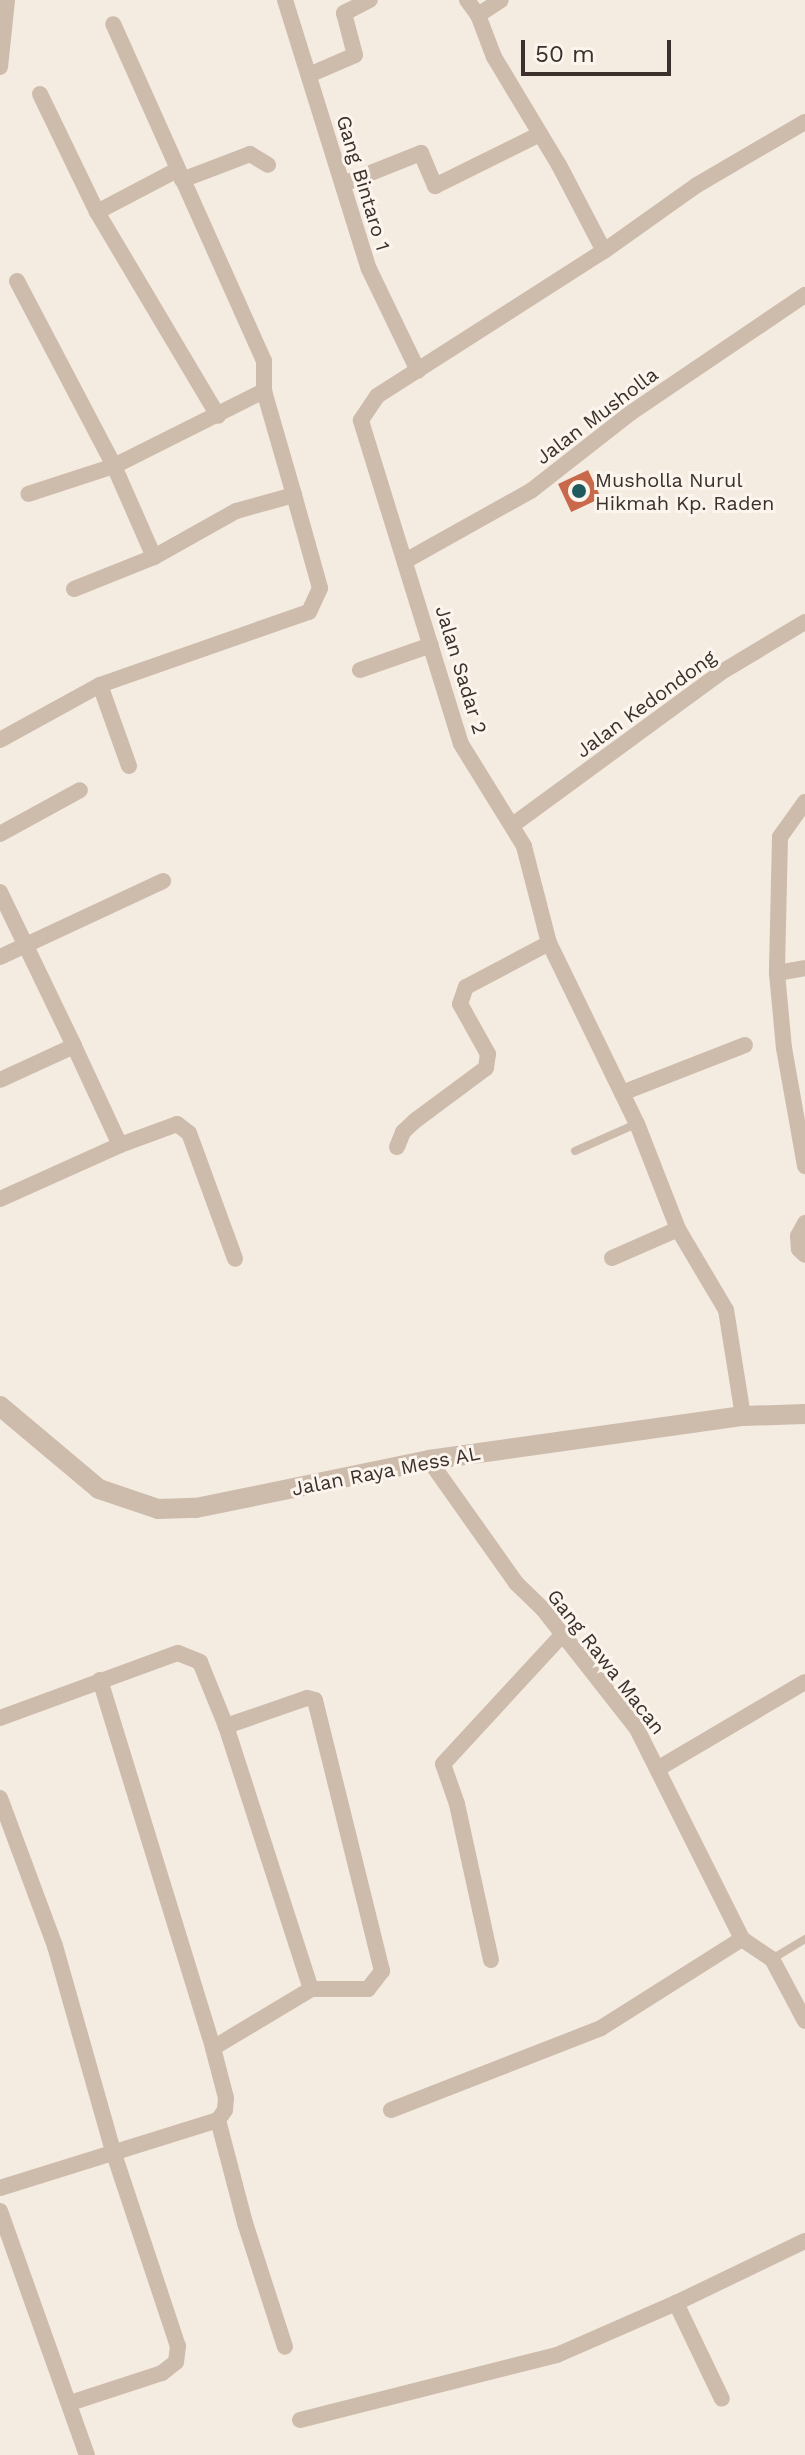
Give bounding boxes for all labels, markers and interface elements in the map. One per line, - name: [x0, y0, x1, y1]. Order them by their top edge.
- scale bar: [525, 24, 675, 74]
- text: 50 m: [535, 40, 595, 68]
- street label: Gang Bintaro 1: [331, 112, 395, 254]
- street label: Jalan Musholla: [531, 362, 663, 470]
- place label: Musholla Nurul Hikmah Kp. Raden: [595, 468, 774, 515]
- marker: Musholla Nurul Hikmah Kp. Raden: [570, 482, 588, 500]
- street label: Jalan Sadar 2: [430, 603, 492, 737]
- street label: Jalan Kedondong: [571, 645, 721, 763]
- street label: Jalan Raya Mess AL: [289, 1441, 483, 1501]
- street label: Gang Rawa Macan: [542, 1585, 670, 1739]

